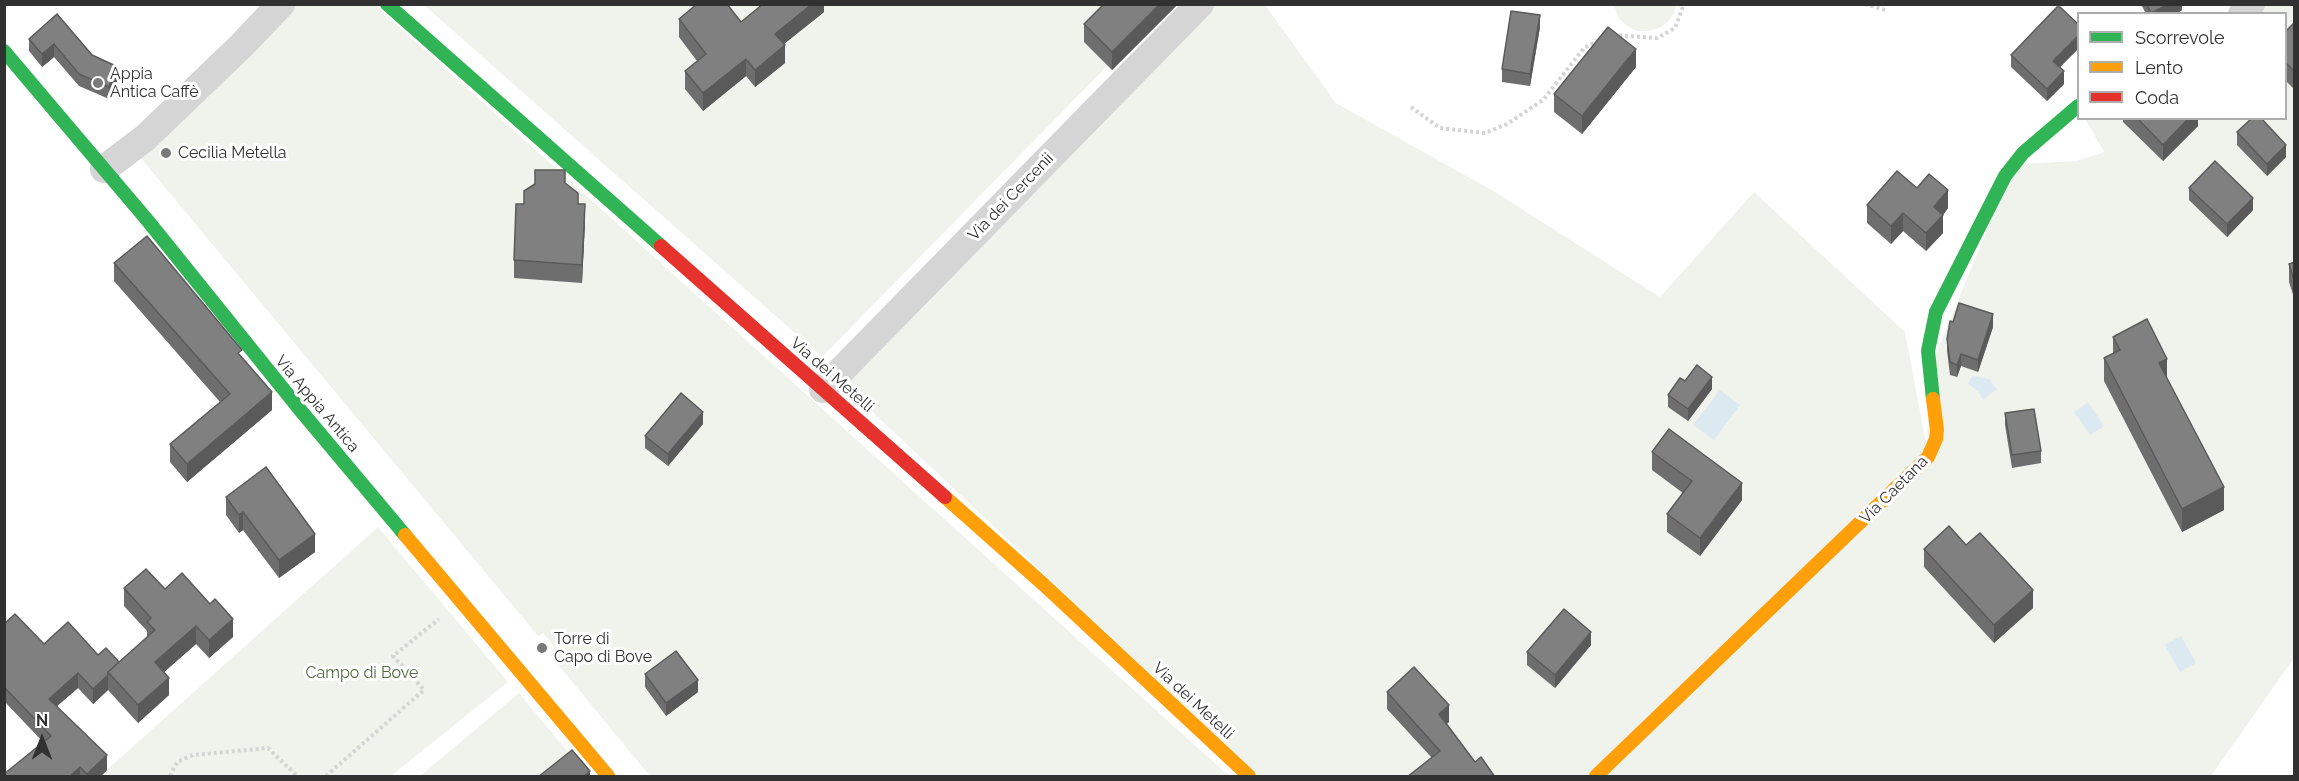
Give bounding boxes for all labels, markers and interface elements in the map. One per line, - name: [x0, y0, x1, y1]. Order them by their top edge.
- legend: [2077, 12, 2287, 120]
- text: Scorrevole: [2135, 27, 2225, 48]
- text: Lento: [2135, 57, 2183, 78]
- place label: Appia Antica Caffè: [110, 64, 199, 102]
- marker: Appia Antica Caffè: [91, 76, 105, 90]
- text: Coda: [2135, 87, 2179, 108]
- place label: Cecilia Metella: [178, 143, 287, 163]
- marker: Cecilia Metella: [159, 146, 173, 160]
- street label: Via dei Cercenii: [964, 149, 1058, 245]
- street label: Via dei Metelli: [786, 334, 878, 416]
- street label: Via Appia Antica: [271, 352, 363, 456]
- street label: Via Caetana: [1856, 452, 1932, 528]
- place label: Torre di Capo di Bove: [554, 629, 652, 667]
- marker: Torre di Capo di Bove: [535, 641, 549, 655]
- street label: Via dei Metelli: [1148, 658, 1238, 744]
- park label: Campo di Bove: [306, 663, 418, 683]
- north arrow: [12, 709, 72, 769]
- text: N: [36, 711, 48, 730]

